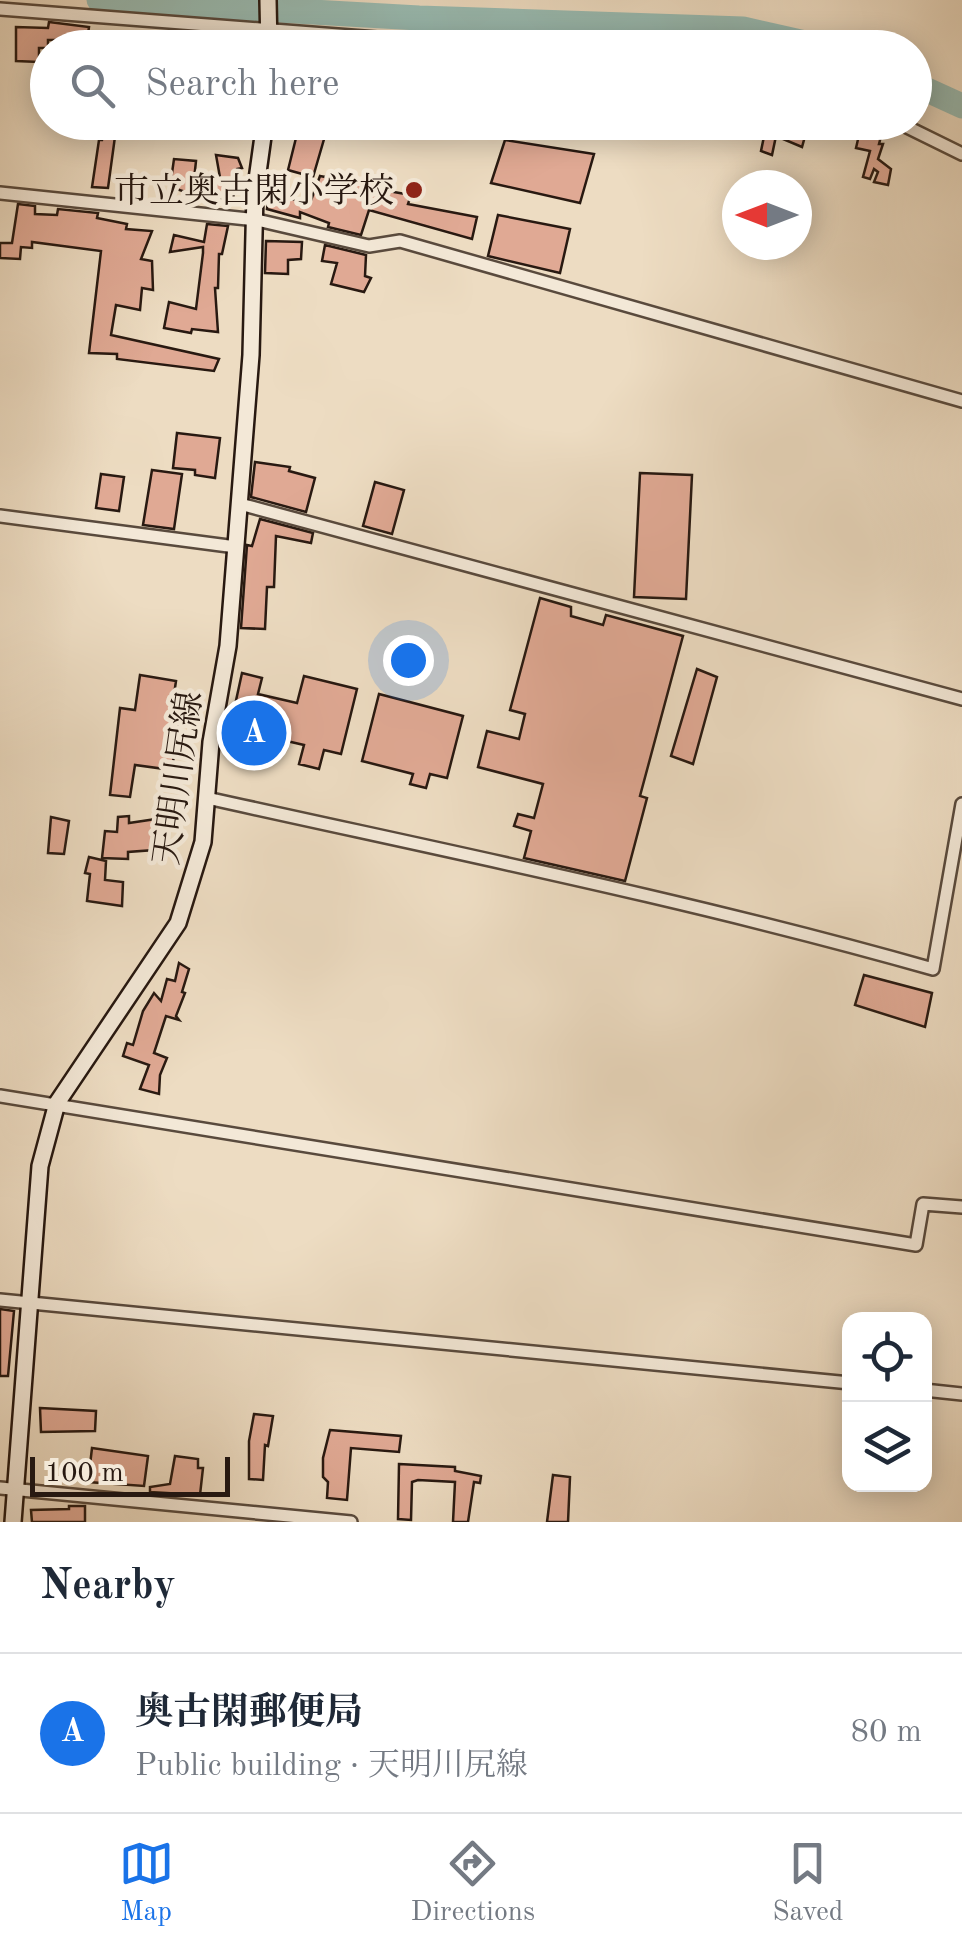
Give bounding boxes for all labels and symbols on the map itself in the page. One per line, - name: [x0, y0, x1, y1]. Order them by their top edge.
- north arrow: [722, 170, 812, 260]
- place label: 市立奥古閑小学校: [114, 172, 394, 210]
- marker: 市立奥古閑小学校: [403, 179, 425, 201]
- your location: [383, 635, 434, 686]
- street label: 天明川尻線: [147, 689, 209, 867]
- pin: A: [222, 696, 286, 770]
- scale bar: [30, 1452, 230, 1496]

